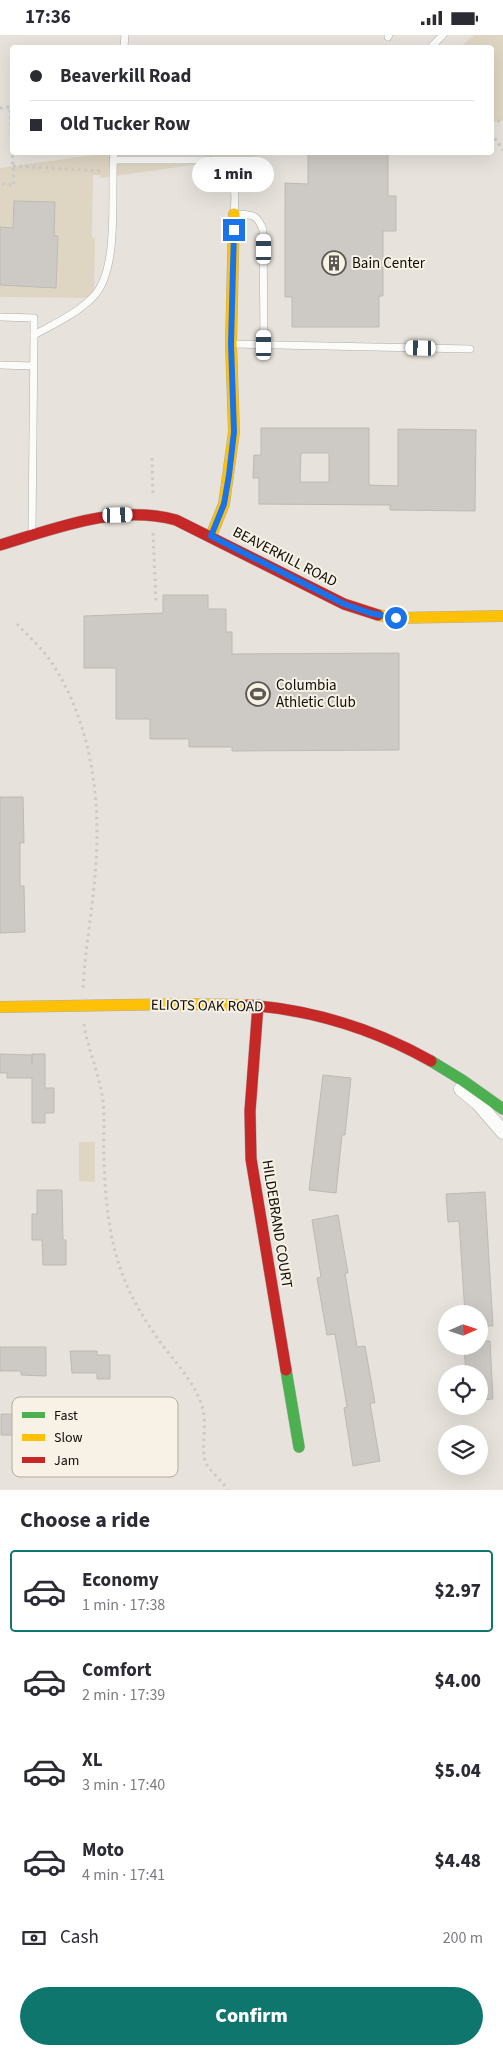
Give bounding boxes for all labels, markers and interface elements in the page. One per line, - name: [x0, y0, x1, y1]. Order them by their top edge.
- text: 17:36: [25, 4, 71, 31]
- text: Beaverkill Road: [60, 63, 191, 90]
- text: Old Tucker Row: [60, 111, 190, 138]
- callout: 1 min: [193, 157, 275, 193]
- text: 1 min: [213, 163, 253, 185]
- route end: [223, 219, 245, 241]
- car: [256, 234, 271, 264]
- building icon: Bain Center: [321, 250, 347, 276]
- place label: Bain Center: [352, 253, 426, 274]
- car: [256, 330, 271, 360]
- car: [405, 340, 436, 356]
- car: [102, 507, 133, 523]
- street label: BEAVERKILL ROAD: [229, 522, 341, 592]
- route start: [385, 607, 407, 629]
- place label: Columbia Athletic Club: [276, 675, 356, 713]
- sports icon: Columbia Athletic Club: [245, 681, 271, 707]
- street label: ELIOTS OAK ROAD: [151, 995, 263, 1017]
- street label: HILDEBRAND COURT: [256, 1158, 298, 1290]
- north arrow: [438, 1305, 488, 1355]
- map controls: [438, 1305, 488, 1475]
- button: locate: [438, 1365, 488, 1415]
- legend: [12, 1397, 178, 1477]
- text: Fast: [54, 1406, 78, 1426]
- button: layers: [438, 1425, 488, 1475]
- text: Slow: [54, 1428, 83, 1448]
- text: Jam: [54, 1451, 79, 1471]
- text: Choose a ride: [20, 1504, 150, 1536]
- text: Economy: [82, 1567, 159, 1594]
- icon: car: [22, 1569, 67, 1614]
- text: $2.97: [435, 1578, 481, 1605]
- text: 1 min · 17:38: [82, 1594, 165, 1616]
- text: Comfort: [82, 1657, 152, 1684]
- icon: car: [22, 1659, 67, 1704]
- text: $4.00: [435, 1668, 481, 1695]
- text: 2 min · 17:39: [82, 1684, 165, 1706]
- text: XL: [82, 1747, 103, 1774]
- icon: car: [22, 1749, 67, 1794]
- text: $5.04: [435, 1758, 481, 1785]
- text: 3 min · 17:40: [82, 1774, 165, 1796]
- text: Moto: [82, 1837, 124, 1864]
- icon: car: [22, 1839, 67, 1884]
- text: $4.48: [435, 1848, 481, 1875]
- text: 4 min · 17:41: [82, 1864, 165, 1886]
- icon: cash: [20, 1924, 48, 1952]
- text: Cash: [60, 1924, 99, 1951]
- text: 200 m: [443, 1927, 483, 1949]
- button: Confirm: [20, 1987, 483, 2045]

